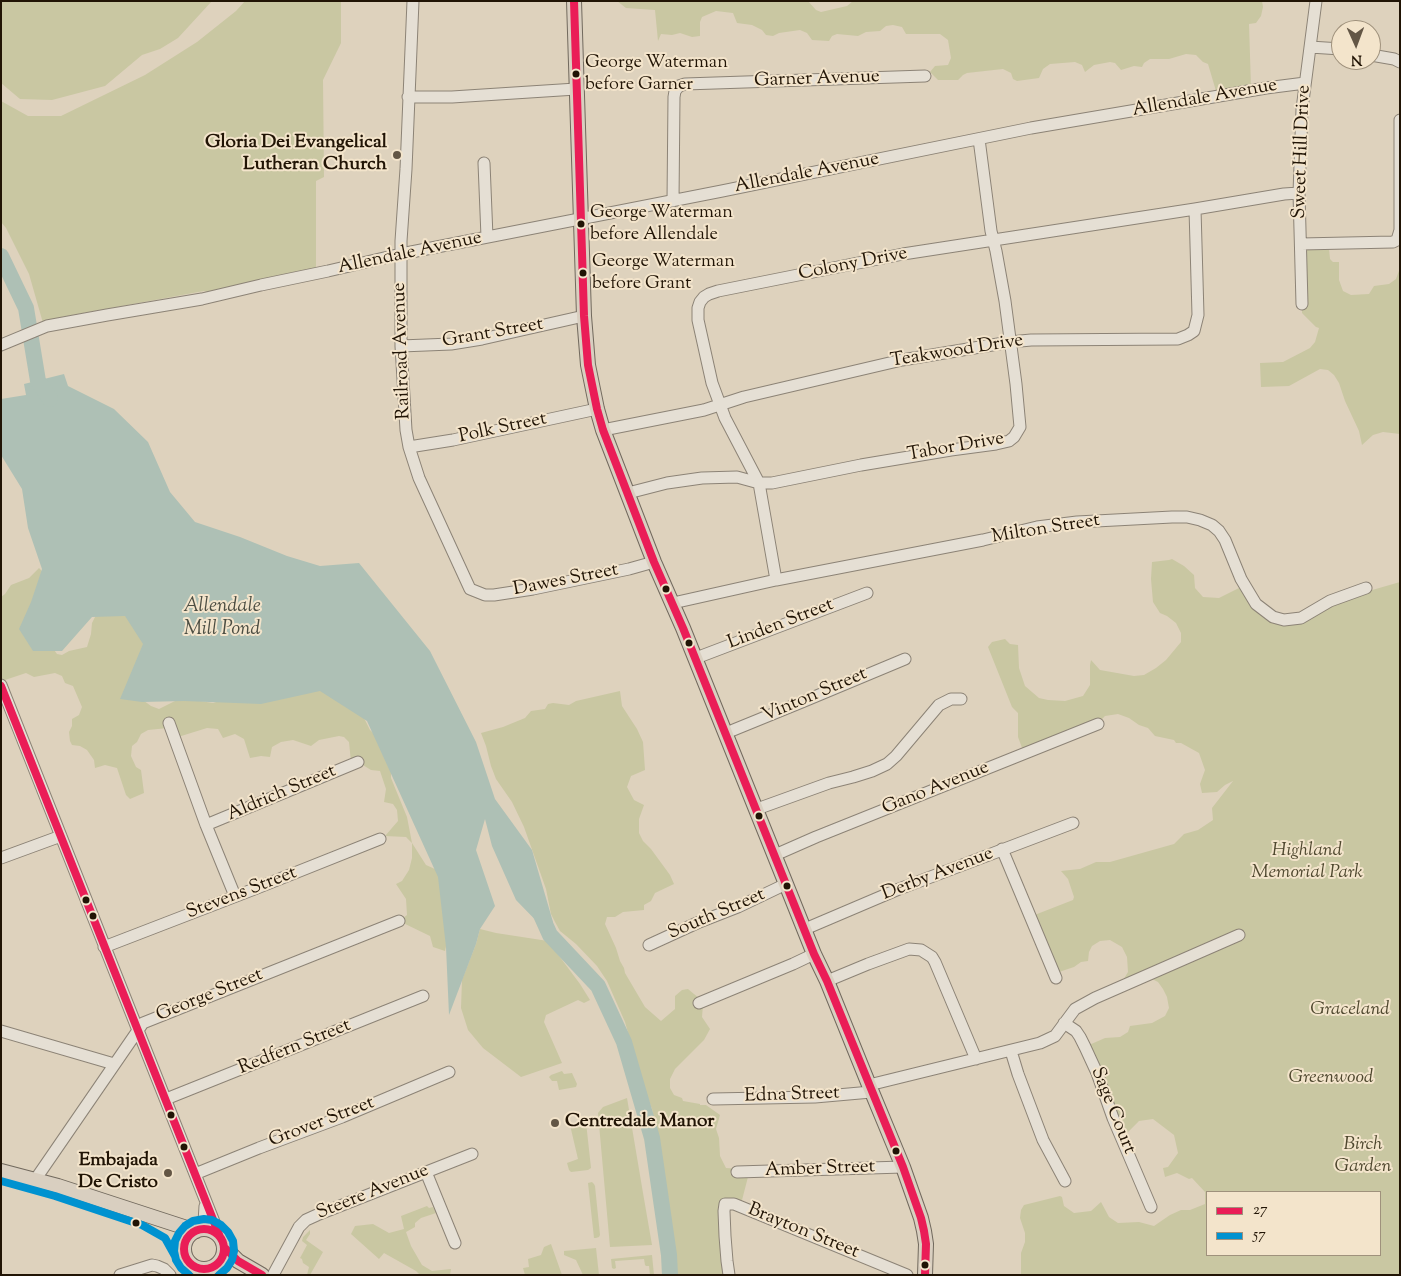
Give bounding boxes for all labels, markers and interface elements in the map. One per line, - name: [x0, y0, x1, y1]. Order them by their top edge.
- north arrow: [1331, 20, 1381, 70]
- text: N: [1351, 49, 1362, 69]
- place label: George Waterman before Garner: [585, 53, 728, 96]
- street label: Garner Avenue: [754, 66, 880, 94]
- marker: George Waterman before Garner: [571, 69, 581, 79]
- street label: Allendale Avenue: [1131, 75, 1279, 123]
- street label: Sweet Hill Drive: [1289, 85, 1317, 219]
- place label: Gloria Dei Evangelical Lutheran Church: [205, 133, 387, 177]
- marker: Gloria Dei Evangelical Lutheran Church: [391, 149, 403, 161]
- street label: Allendale Avenue: [733, 149, 881, 199]
- place label: George Waterman before Allendale: [590, 203, 733, 245]
- marker: George Waterman before Allendale: [576, 219, 586, 229]
- street label: Allendale Avenue: [336, 228, 484, 280]
- street label: Colony Drive: [797, 243, 909, 287]
- place label: George Waterman before Grant: [592, 252, 735, 294]
- marker: George Waterman before Grant: [578, 268, 588, 278]
- street label: Railroad Avenue: [389, 282, 417, 420]
- street label: Grant Street: [441, 314, 545, 354]
- street label: Teakwood Drive: [889, 330, 1025, 374]
- street label: Polk Street: [457, 409, 549, 449]
- street label: Tabor Drive: [906, 428, 1006, 468]
- street label: Milton Street: [990, 510, 1102, 550]
- street label: Dawes Street: [511, 560, 621, 602]
- unlabelled marker: [661, 584, 671, 594]
- street label: Linden Street: [725, 594, 837, 656]
- water label: Allendale Mill Pond: [183, 596, 261, 643]
- unlabelled marker: [684, 638, 694, 648]
- street label: Vinton Street: [759, 664, 871, 728]
- street label: Gano Avenue: [879, 757, 993, 821]
- street label: Aldrich Street: [224, 761, 340, 827]
- unlabelled marker: [754, 811, 764, 821]
- park label: Highland Memorial Park: [1251, 841, 1363, 885]
- street label: Derby Avenue: [879, 843, 997, 907]
- street label: Stevens Street: [184, 862, 300, 926]
- unlabelled marker: [782, 881, 792, 891]
- street label: South Street: [665, 884, 769, 946]
- unlabelled marker: [81, 895, 91, 905]
- unlabelled marker: [88, 911, 98, 921]
- street label: George Street: [153, 964, 267, 1028]
- park label: Graceland: [1310, 1000, 1390, 1022]
- street label: Redfern Street: [235, 1015, 355, 1081]
- street label: Sage Court: [1084, 1064, 1140, 1158]
- park label: Greenwood: [1289, 1068, 1373, 1090]
- street label: Edna Street: [744, 1083, 840, 1109]
- street label: Grover Street: [266, 1092, 378, 1154]
- unlabelled marker: [166, 1110, 176, 1120]
- place label: Centredale Manor: [565, 1112, 714, 1134]
- marker: Centredale Manor: [549, 1117, 561, 1129]
- park label: Birch Garden: [1335, 1135, 1391, 1179]
- unlabelled marker: [179, 1142, 189, 1152]
- unlabelled marker: [891, 1146, 901, 1156]
- place label: Embajada De Cristo: [78, 1151, 158, 1195]
- street label: Amber Street: [764, 1157, 876, 1183]
- street label: Steere Avenue: [314, 1160, 432, 1226]
- marker: Embajada De Cristo: [162, 1167, 174, 1179]
- legend: [1206, 1191, 1381, 1256]
- street label: Brayton Street: [744, 1199, 862, 1265]
- text: 27: [1253, 1200, 1268, 1221]
- unlabelled marker: [131, 1218, 141, 1228]
- text: 57: [1253, 1225, 1266, 1246]
- unlabelled marker: [920, 1260, 930, 1270]

